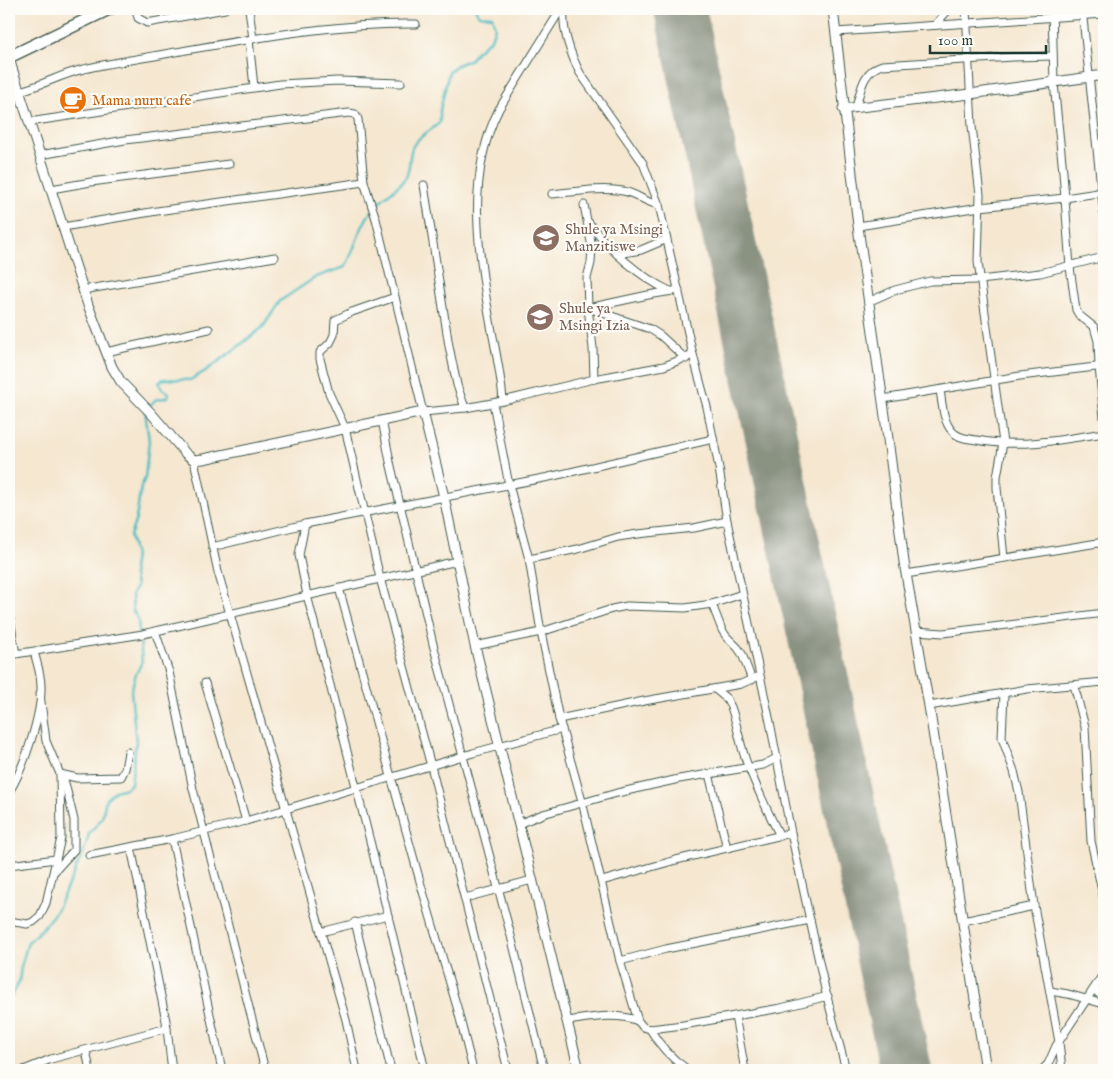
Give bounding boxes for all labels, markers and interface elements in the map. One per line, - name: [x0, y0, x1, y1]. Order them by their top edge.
- scale bar: [930, 22, 1047, 54]
- text: 100 m: [938, 31, 974, 50]
- cafe icon: Mama nuru cafe: [58, 85, 88, 115]
- place label: Mama nuru cafe: [92, 91, 191, 110]
- place label: Shule ya Msingi Manzitiswe: [565, 220, 663, 256]
- school or university icon: Shule ya Msingi Manzitiswe: [531, 223, 561, 253]
- place label: Shule ya Msingi Izia: [559, 299, 630, 335]
- school or university icon: Shule ya Msingi Izia: [525, 302, 555, 332]

